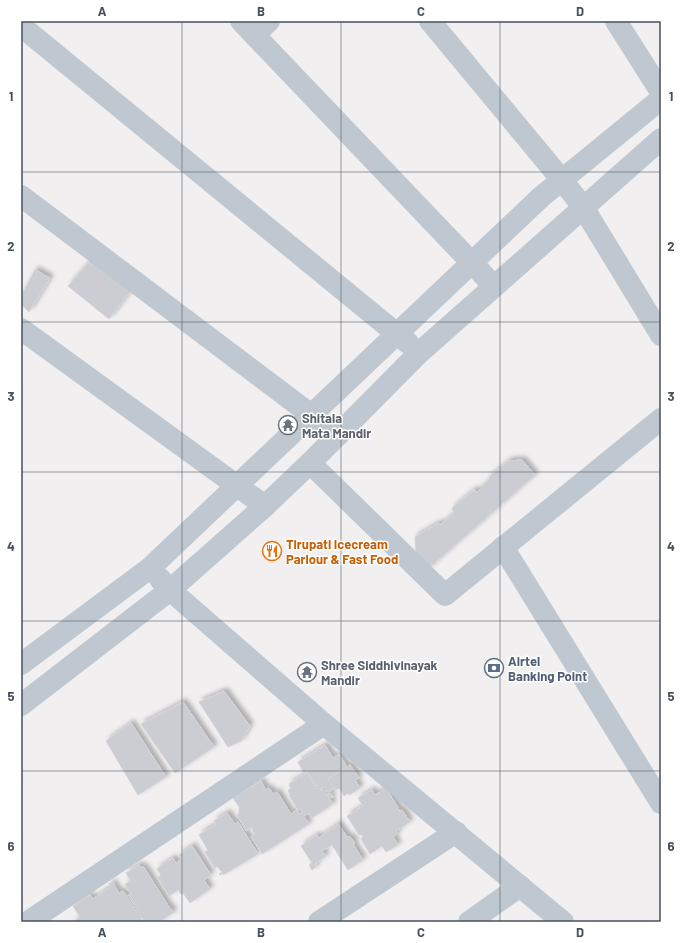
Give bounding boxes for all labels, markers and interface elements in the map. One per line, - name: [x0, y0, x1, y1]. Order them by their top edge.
- text: A: [98, 3, 107, 19]
- text: B: [257, 3, 265, 19]
- text: C: [417, 3, 425, 19]
- text: D: [576, 3, 584, 19]
- text: 1: [9, 88, 13, 104]
- text: 1: [669, 88, 673, 104]
- text: 2: [7, 238, 15, 254]
- text: 2: [667, 238, 675, 254]
- text: 3: [7, 388, 15, 404]
- text: 3: [667, 388, 675, 404]
- place label: Shitala Mata Mandir: [302, 410, 371, 441]
- temple icon: Shitala Mata Mandir: [277, 414, 299, 436]
- place label: Tirupati Icecream Parlour & Fast Food: [286, 536, 398, 567]
- text: 4: [7, 538, 15, 554]
- text: 4: [667, 538, 675, 554]
- restaurant icon: Tirupati Icecream Parlour & Fast Food: [261, 540, 283, 562]
- place label: Airtel Banking Point: [508, 653, 587, 684]
- place label: Shree Siddhivinayak Mandir: [321, 657, 438, 688]
- bank icon: Airtel Banking Point: [483, 657, 505, 679]
- temple icon: Shree Siddhivinayak Mandir: [296, 661, 318, 683]
- text: 5: [7, 688, 15, 704]
- text: 5: [667, 688, 675, 704]
- text: 6: [8, 838, 15, 854]
- text: 6: [668, 838, 675, 854]
- text: A: [98, 924, 107, 940]
- text: B: [257, 924, 265, 940]
- text: C: [417, 924, 425, 940]
- text: D: [576, 924, 584, 940]

